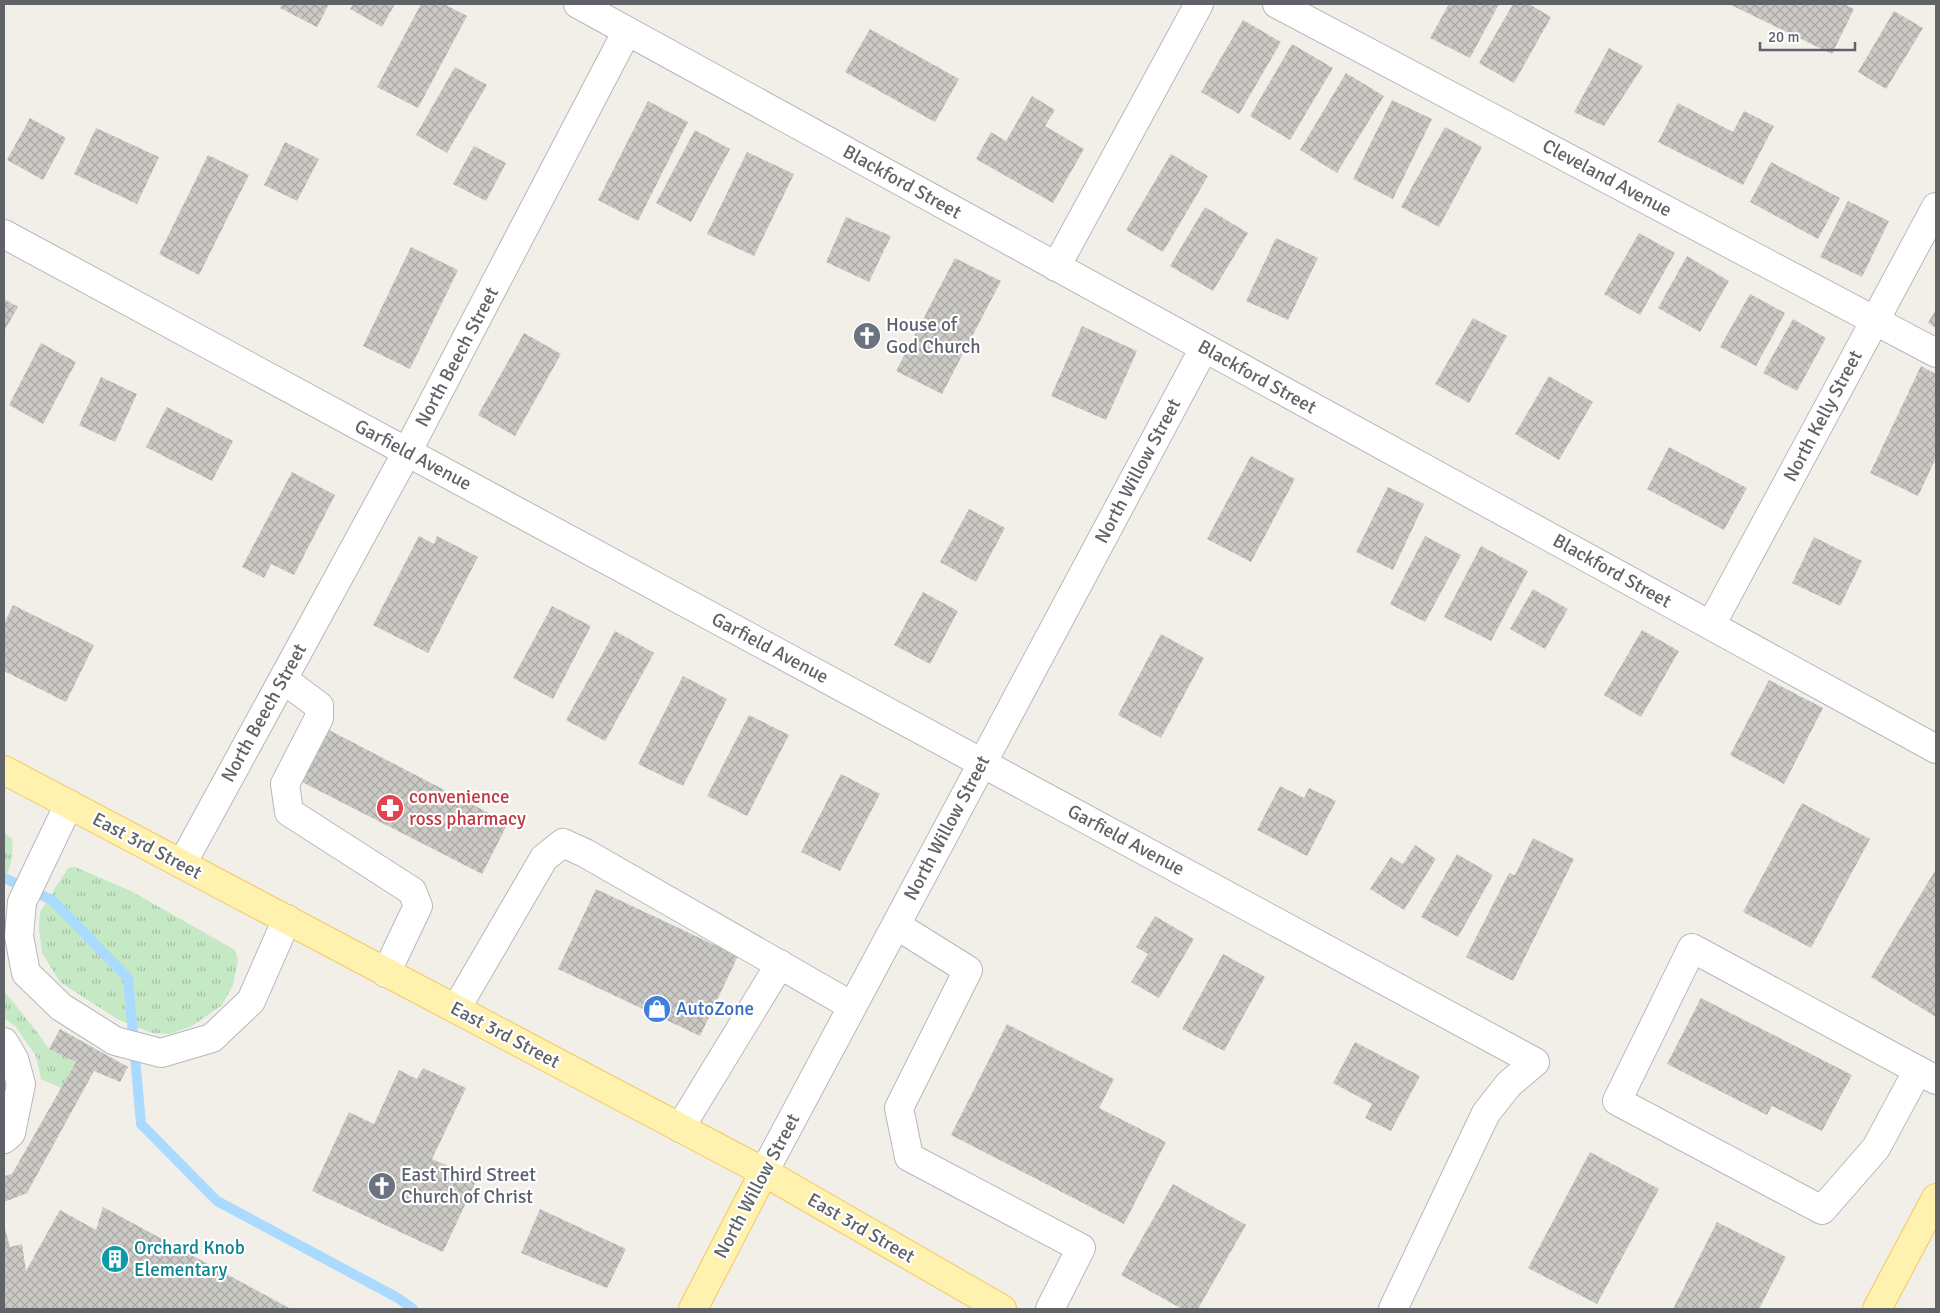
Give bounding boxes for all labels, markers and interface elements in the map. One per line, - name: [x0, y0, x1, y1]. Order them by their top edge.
- scale bar: [1760, 20, 1855, 52]
- text: 20 m: [1768, 28, 1799, 46]
- street label: Cleveland Avenue: [1538, 134, 1676, 222]
- street label: Blackford Street: [839, 140, 966, 225]
- street label: North Beech Street: [410, 283, 504, 431]
- place label: House of God Church: [886, 313, 981, 359]
- church icon: House of God Church: [852, 321, 882, 351]
- street label: Blackford Street: [1194, 335, 1321, 420]
- street label: North Kelly Street: [1778, 346, 1868, 486]
- street label: North Willow Street: [1090, 394, 1186, 548]
- street label: Garfield Avenue: [350, 414, 476, 496]
- street label: Blackford Street: [1549, 529, 1676, 614]
- street label: Garfield Avenue: [707, 607, 833, 689]
- street label: North Beech Street: [216, 639, 312, 787]
- street label: North Willow Street: [899, 751, 995, 905]
- place label: convenience ross pharmacy: [409, 785, 526, 831]
- pharmacy icon: convenience ross pharmacy: [375, 793, 405, 823]
- street label: Garfield Avenue: [1063, 799, 1189, 881]
- street label: East 3rd Street: [88, 807, 206, 885]
- shop icon: AutoZone: [642, 994, 672, 1024]
- street label: East 3rd Street: [446, 996, 564, 1074]
- place label: AutoZone: [676, 997, 754, 1021]
- street label: North Willow Street: [709, 1109, 805, 1263]
- place label: East Third Street Church of Christ: [401, 1163, 536, 1209]
- church icon: East Third Street Church of Christ: [367, 1171, 397, 1201]
- street label: East 3rd Street: [803, 1188, 919, 1269]
- place label: Orchard Knob Elementary: [134, 1236, 245, 1282]
- building icon: Orchard Knob Elementary: [100, 1244, 130, 1274]

